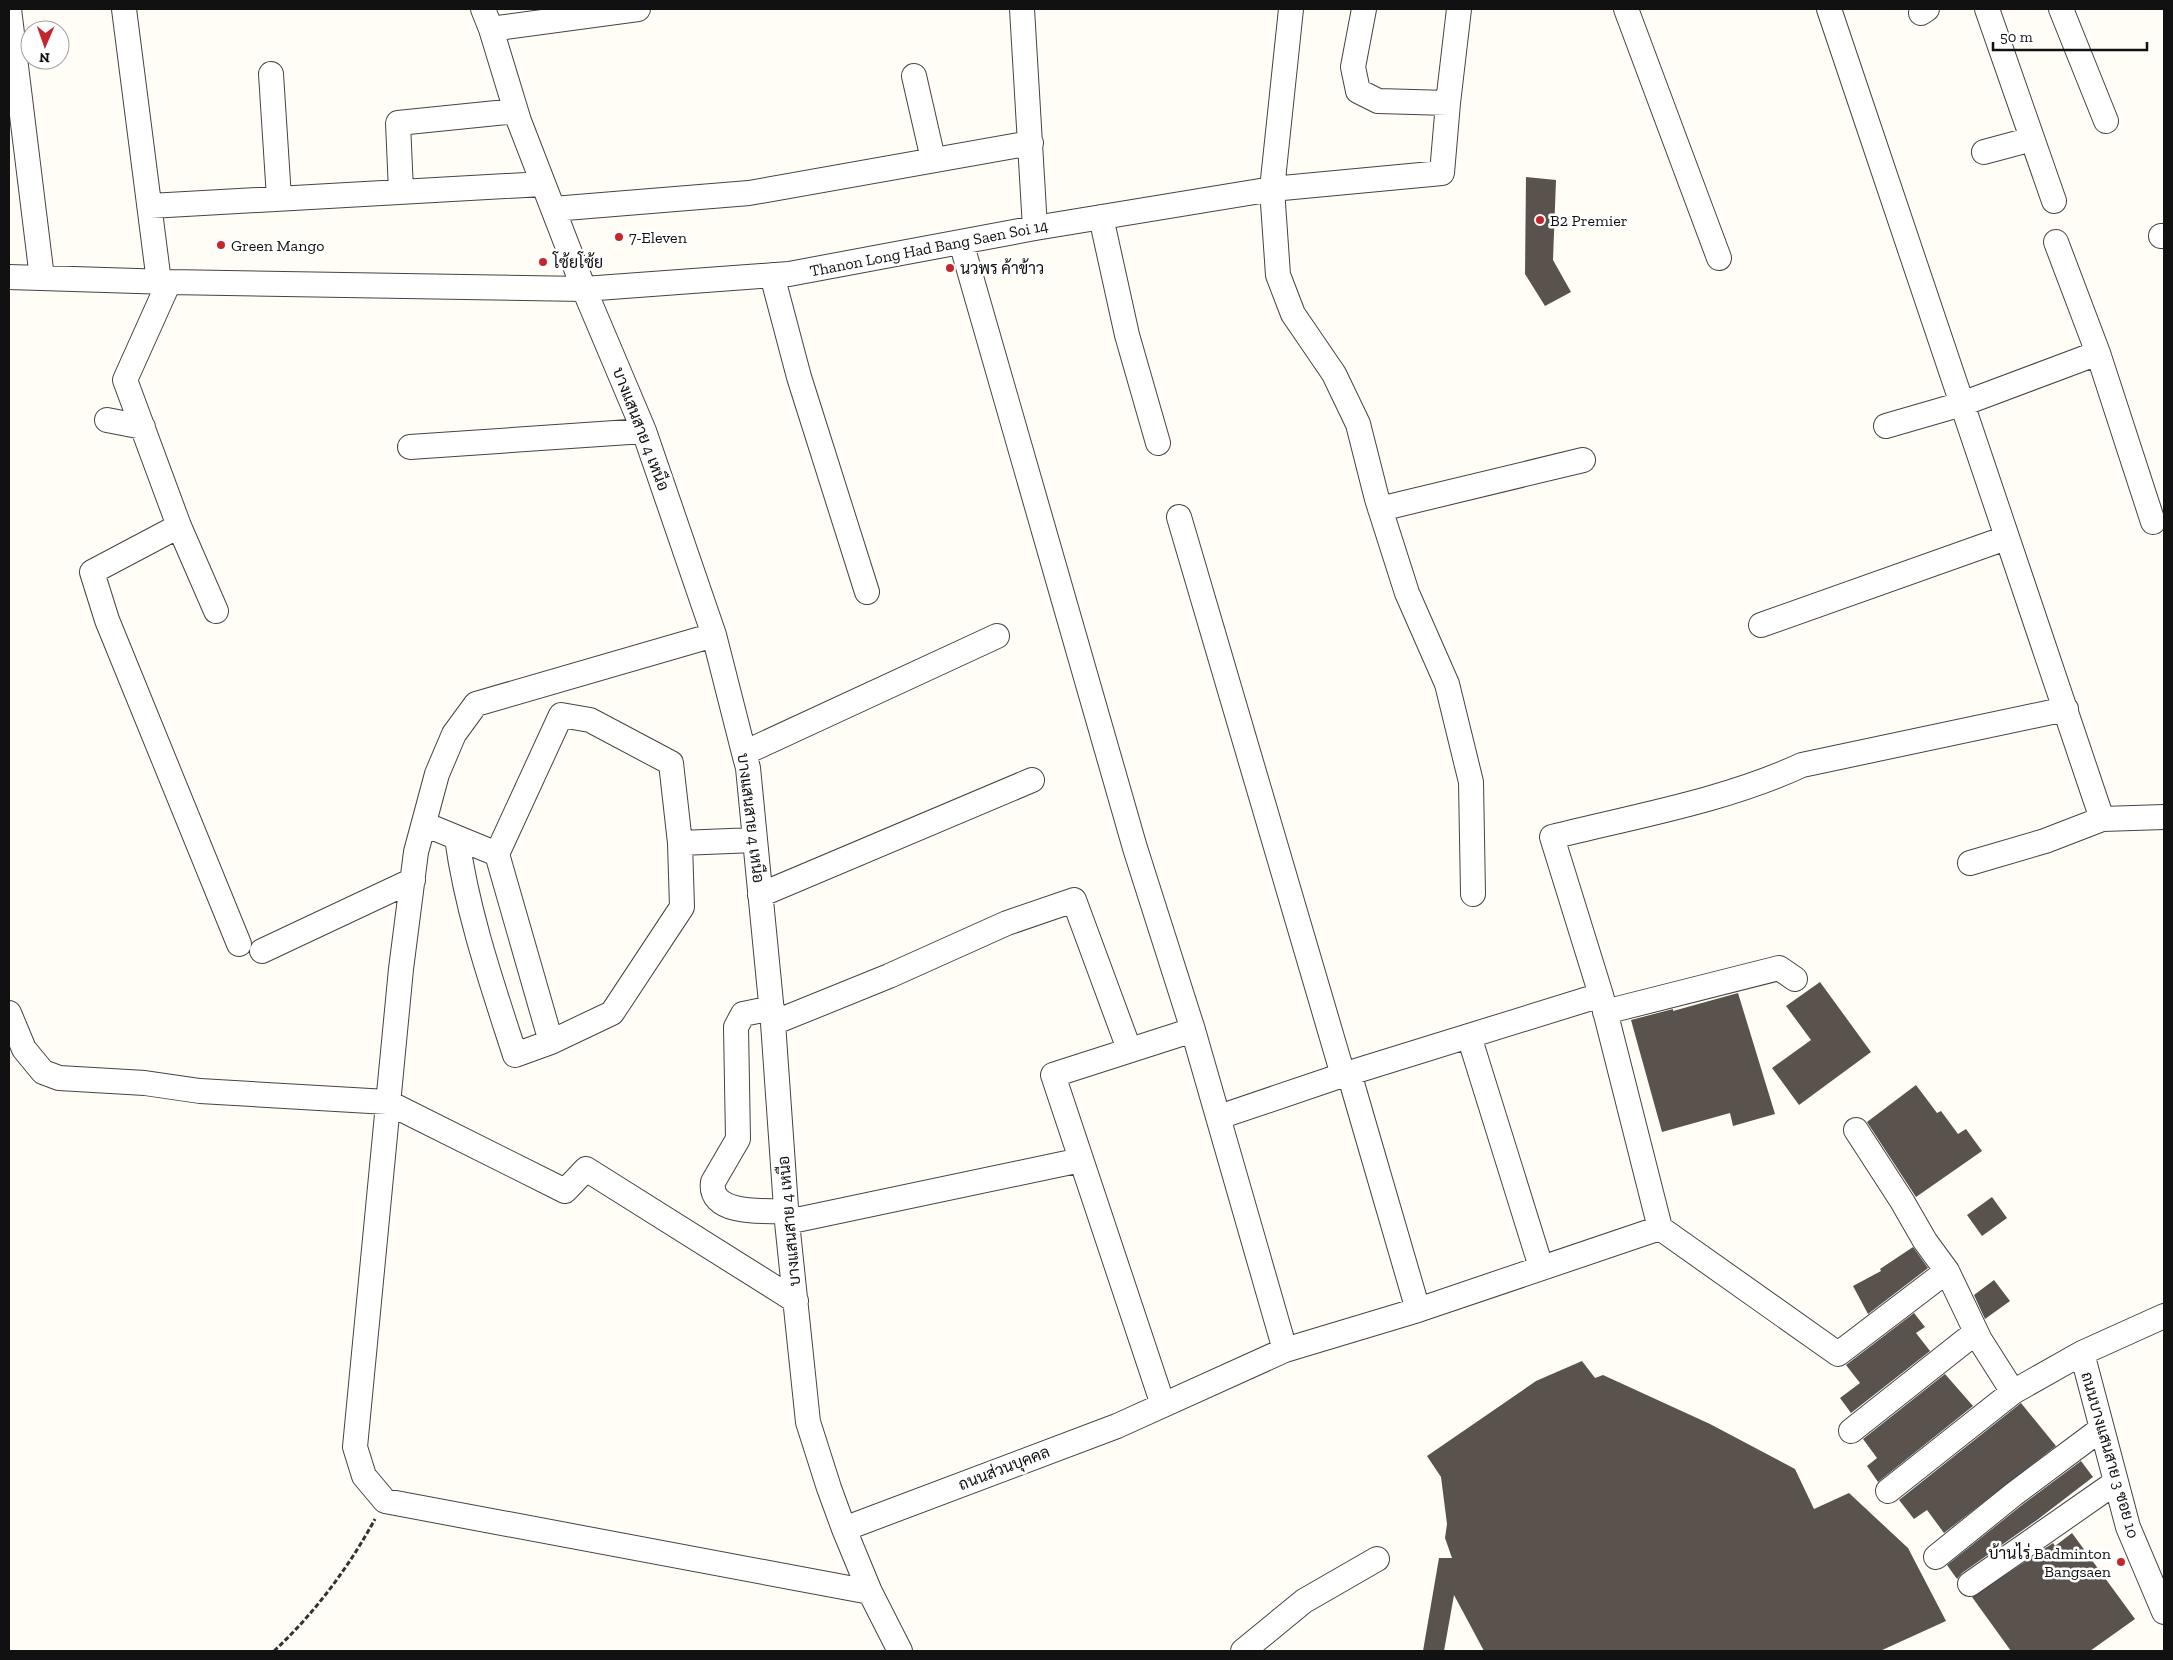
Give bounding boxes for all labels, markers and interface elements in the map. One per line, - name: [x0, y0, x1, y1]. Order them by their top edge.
- north arrow: [20, 20, 70, 70]
- scale bar: [1993, 20, 2147, 52]
- text: 50 m: [2000, 28, 2033, 46]
- text: N: [39, 49, 50, 66]
- place label: B2 Premier: [1550, 211, 1628, 230]
- marker: B2 Premier: [1534, 214, 1546, 226]
- street label: Thanon Long Had Bang Saen Soi 14: [808, 215, 1050, 280]
- place label: 7-Eleven: [629, 228, 688, 247]
- marker: 7-Eleven: [613, 231, 625, 243]
- place label: Green Mango: [231, 236, 324, 255]
- marker: Green Mango: [215, 239, 227, 251]
- place label: โซ้ยโซ้ย: [552, 251, 603, 272]
- marker: โซ้ยโซ้ย: [537, 256, 549, 268]
- place label: นวพร ค้าข้าว: [960, 258, 1044, 278]
- marker: นวพร ค้าข้าว: [944, 262, 956, 274]
- street label: บางแสนสาย 4 เหนือ: [609, 364, 674, 494]
- street label: บางแสนสาย 4 เหนือ: [734, 752, 769, 884]
- street label: บางแสนสาย 4 เหนือ: [773, 1155, 804, 1287]
- street label: ถนนบางแสนสาย 3 ซอย 10: [2077, 1369, 2143, 1541]
- street label: ถนนส่วนบุคคล: [955, 1441, 1053, 1496]
- place label: บ้านไร่ Badminton Bangsaen: [1988, 1542, 2112, 1581]
- marker: บ้านไร่ Badminton Bangsaen: [2115, 1556, 2127, 1568]

